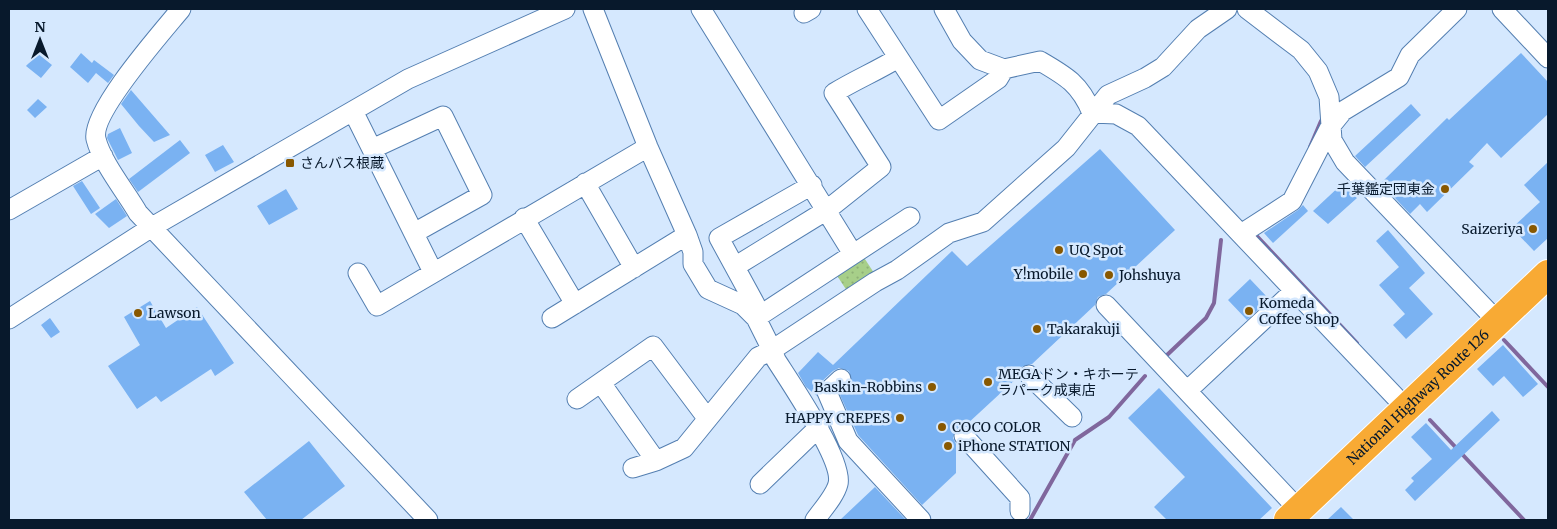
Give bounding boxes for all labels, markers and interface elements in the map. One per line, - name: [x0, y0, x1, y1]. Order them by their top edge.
- north arrow: [15, 15, 65, 65]
- text: N: [34, 18, 46, 36]
- place label: さんバス根蔵: [300, 154, 384, 172]
- marker: さんバス根蔵: [284, 157, 296, 169]
- place label: 千葉鑑定団東金: [1337, 180, 1435, 198]
- marker: 千葉鑑定団東金: [1439, 183, 1451, 195]
- place label: Saizeriya: [1461, 220, 1523, 238]
- marker: Saizeriya: [1527, 223, 1539, 235]
- place label: UQ Spot: [1069, 241, 1124, 259]
- marker: UQ Spot: [1053, 244, 1065, 256]
- place label: Y!mobile: [1013, 265, 1073, 283]
- place label: Johshuya: [1118, 266, 1181, 284]
- marker: Y!mobile: [1077, 268, 1089, 280]
- marker: Johshuya: [1103, 269, 1115, 281]
- place label: Komeda Coffee Shop: [1259, 294, 1340, 328]
- place label: Lawson: [148, 304, 201, 322]
- marker: Komeda Coffee Shop: [1243, 305, 1255, 317]
- marker: Lawson: [132, 307, 144, 319]
- place label: Takarakuji: [1047, 320, 1120, 338]
- marker: Takarakuji: [1031, 323, 1043, 335]
- street label: National Highway Route 126: [1343, 325, 1493, 469]
- place label: MEGAドン・キホーテ ラパーク成東店: [998, 365, 1139, 399]
- marker: MEGAドン・キホーテ ラパーク成東店: [982, 376, 994, 388]
- place label: Baskin-Robbins: [814, 378, 922, 396]
- marker: Baskin-Robbins: [926, 381, 938, 393]
- place label: HAPPY CREPES: [785, 409, 890, 427]
- marker: HAPPY CREPES: [894, 412, 906, 424]
- place label: COCO COLOR: [952, 418, 1041, 436]
- marker: COCO COLOR: [936, 421, 948, 433]
- place label: iPhone STATION: [958, 437, 1070, 455]
- marker: iPhone STATION: [942, 440, 954, 452]

